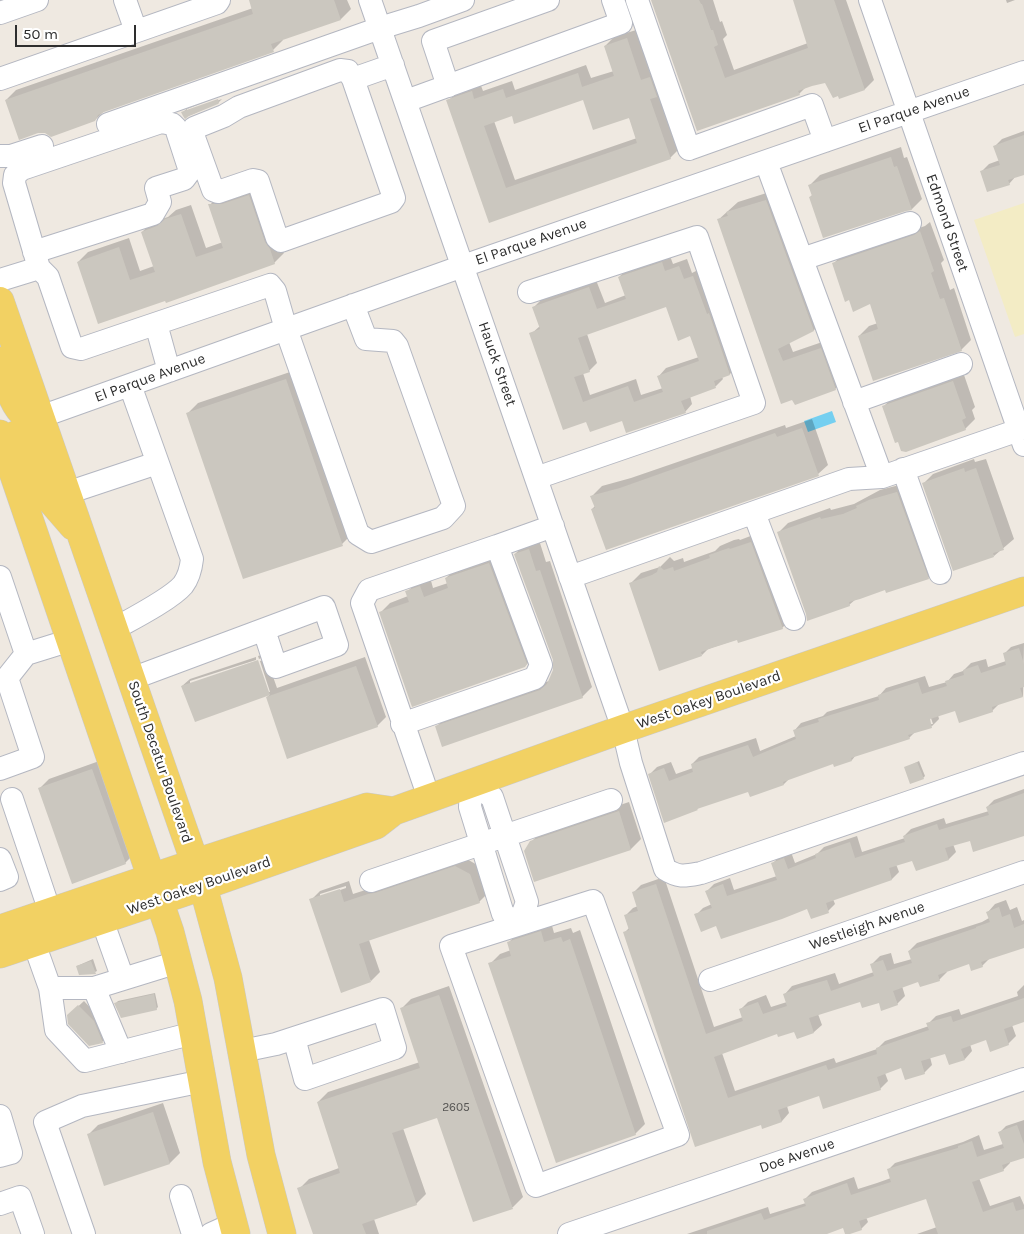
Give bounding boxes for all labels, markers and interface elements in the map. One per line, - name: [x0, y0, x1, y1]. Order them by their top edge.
- scale bar: [18, 15, 139, 47]
- text: 50 m: [23, 25, 58, 43]
- street label: El Parque Avenue: [856, 83, 972, 137]
- street label: Edmond Street: [922, 172, 972, 274]
- street label: El Parque Avenue: [473, 215, 589, 269]
- street label: Hauck Street: [474, 319, 520, 409]
- street label: El Parque Avenue: [92, 350, 208, 406]
- street label: West Oakey Boulevard: [635, 667, 783, 733]
- street label: South Decatur Boulevard: [124, 678, 196, 846]
- street label: West Oakey Boulevard: [125, 853, 273, 919]
- street label: Westleigh Avenue: [807, 898, 927, 954]
- house number: 2605: [442, 1101, 470, 1115]
- street label: Doe Avenue: [757, 1135, 837, 1177]

